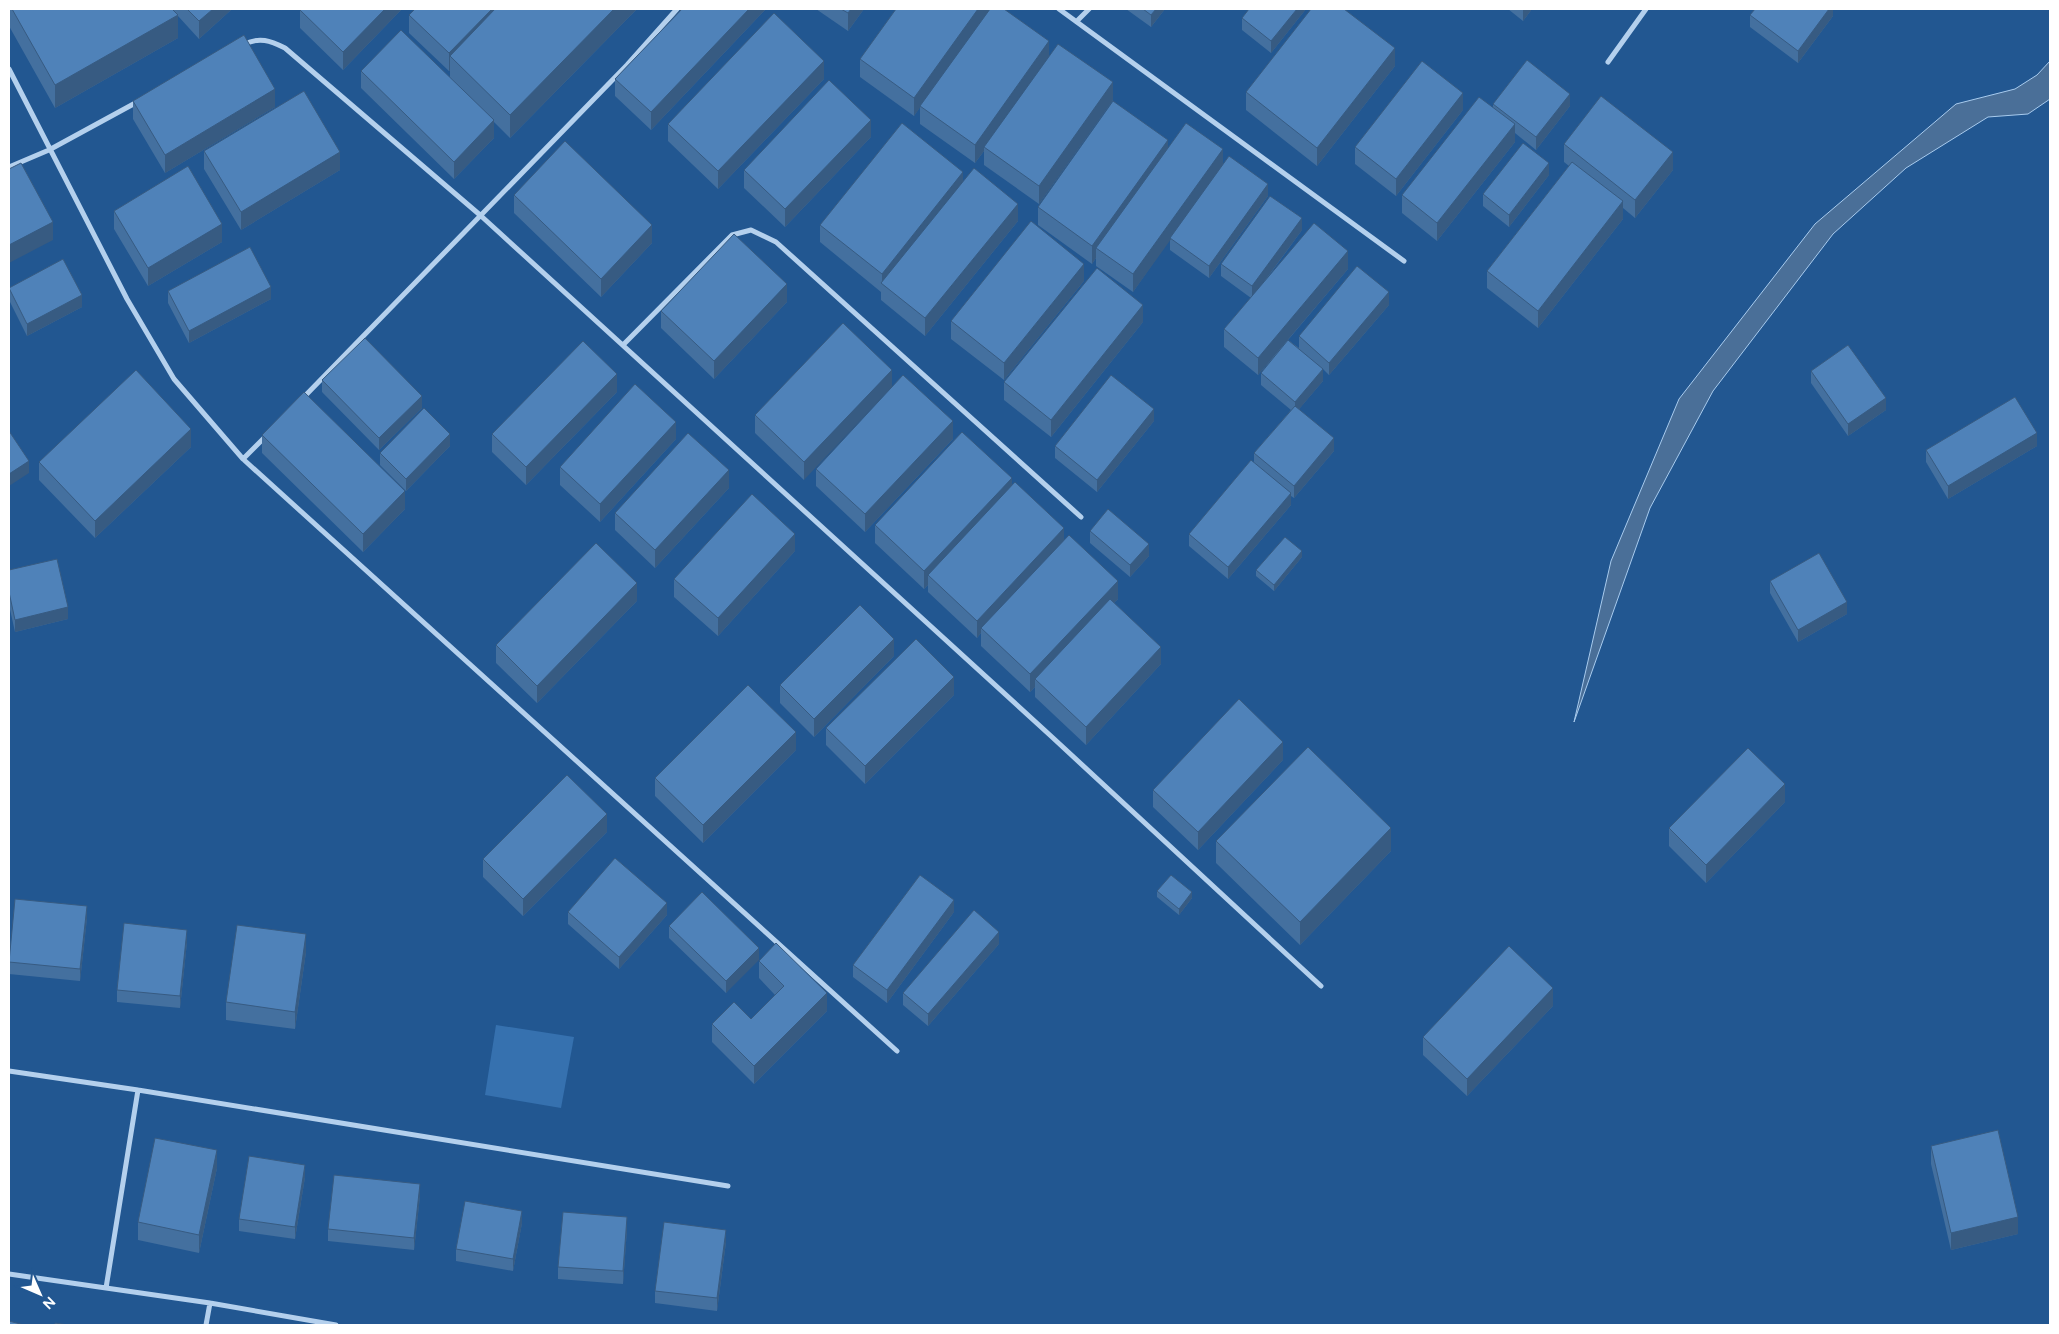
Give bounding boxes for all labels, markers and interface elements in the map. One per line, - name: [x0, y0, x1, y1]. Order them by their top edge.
- north arrow: [15, 1269, 65, 1319]
- text: N: [39, 1293, 59, 1313]

